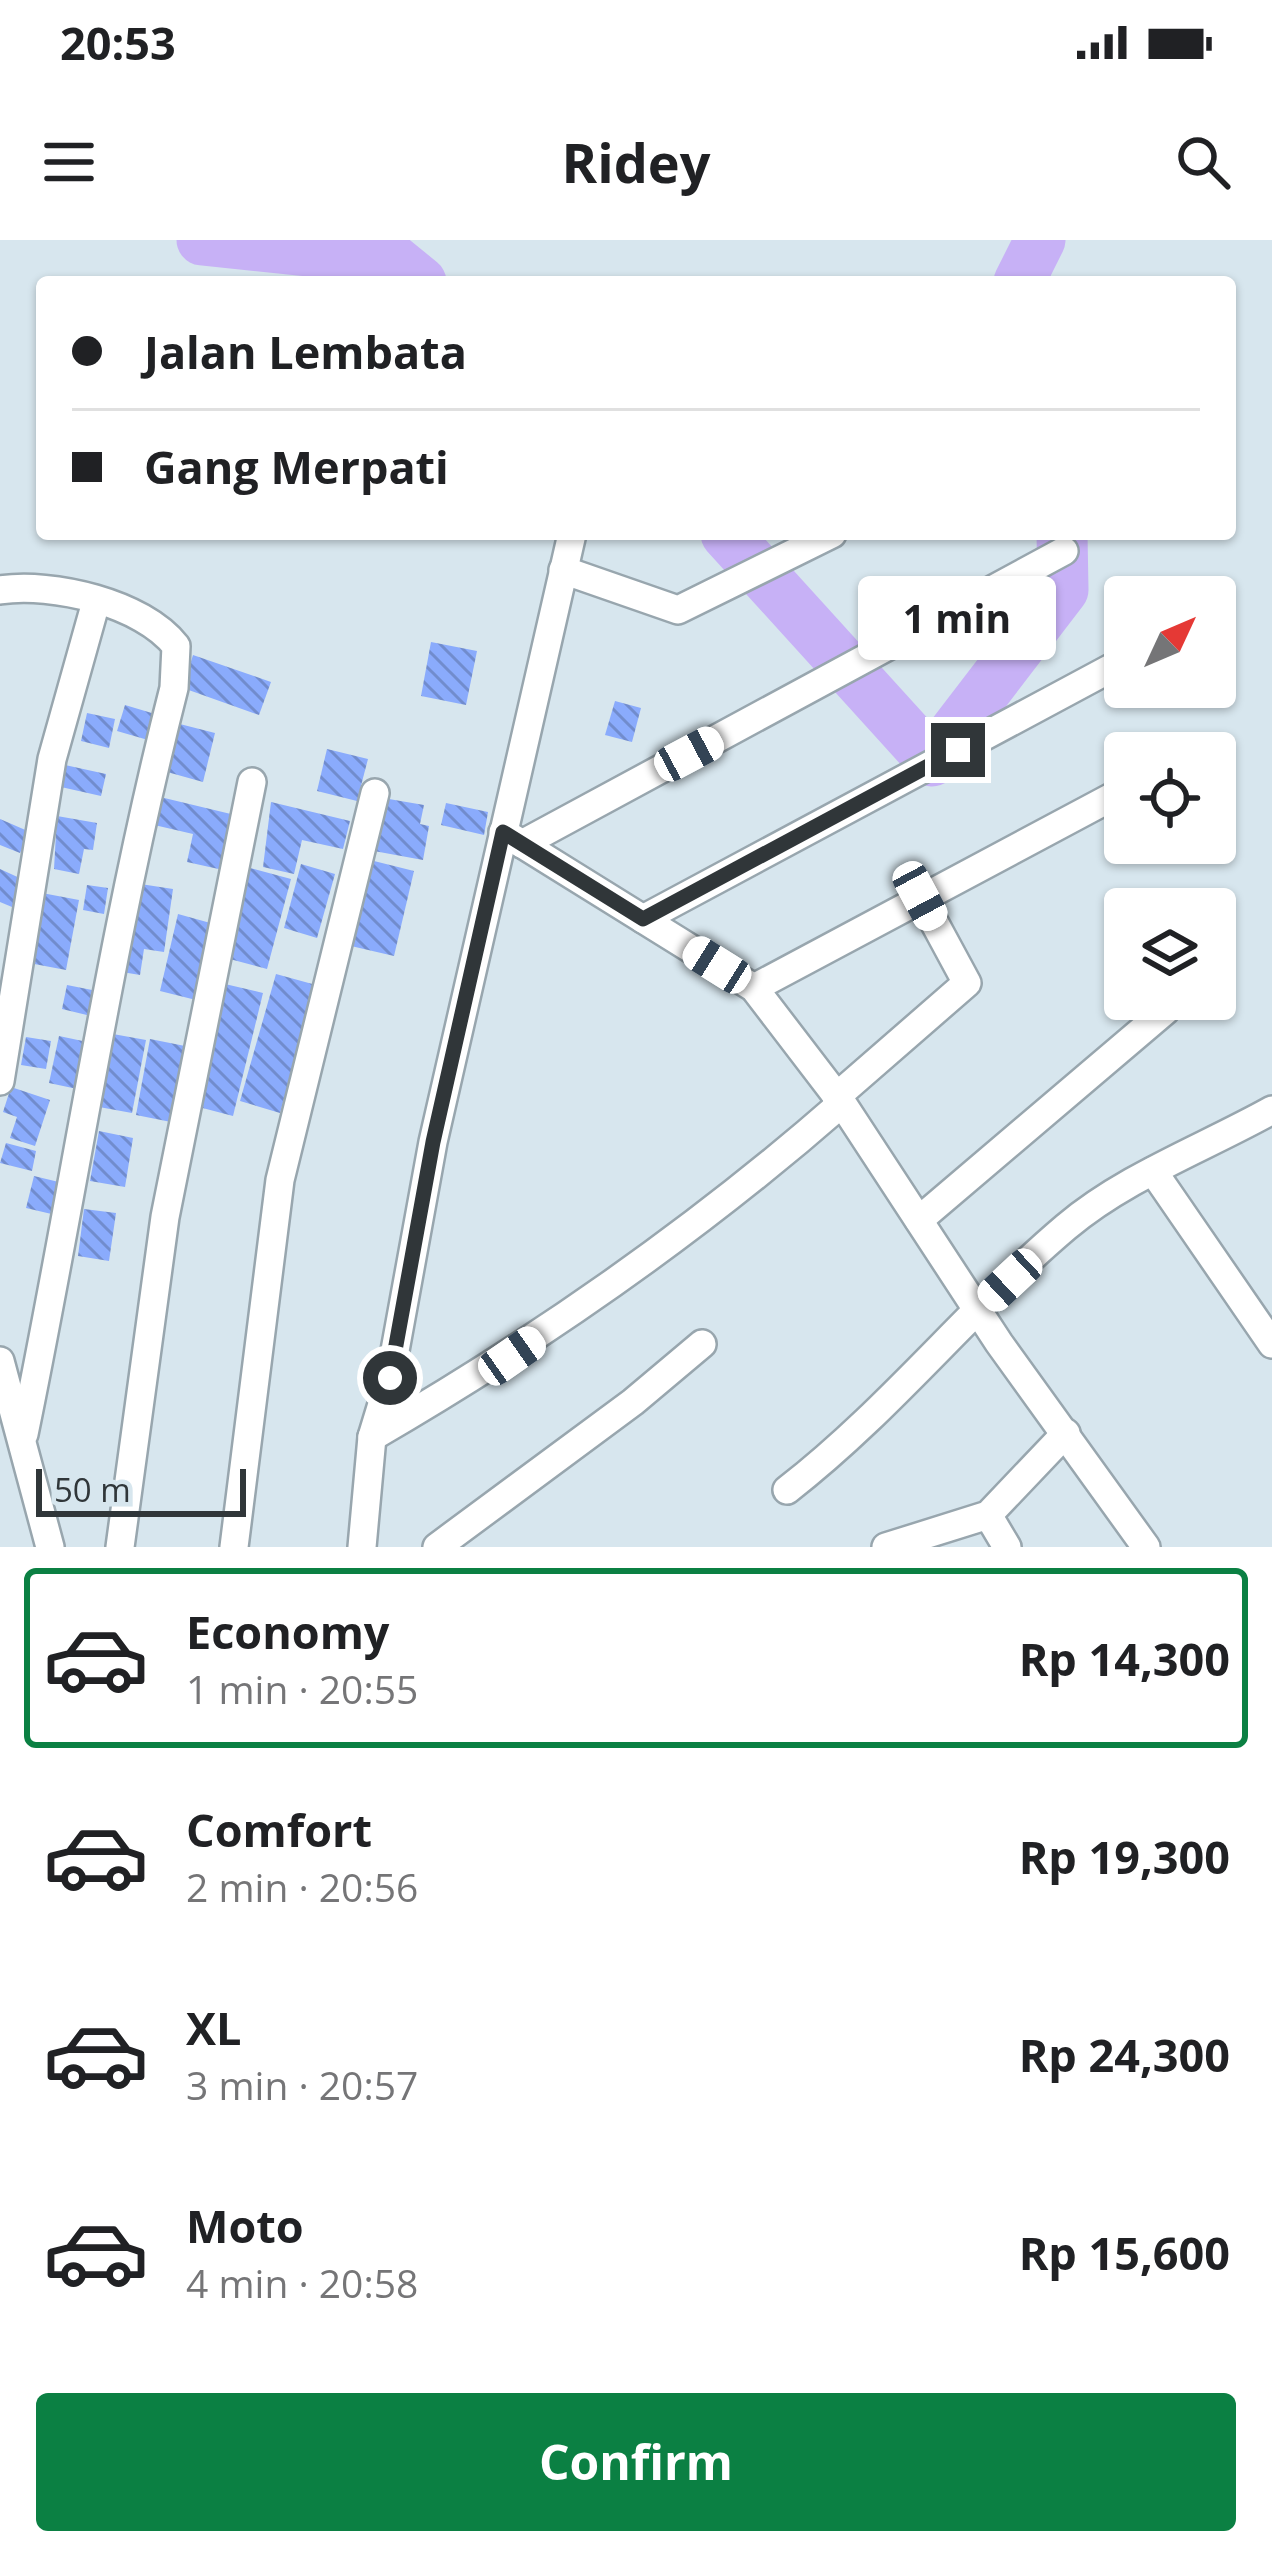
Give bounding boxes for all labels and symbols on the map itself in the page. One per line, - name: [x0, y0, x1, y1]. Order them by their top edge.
- callout: 1 min: [859, 576, 1057, 660]
- north arrow: [1104, 576, 1236, 708]
- car: [649, 721, 729, 787]
- route end: [931, 723, 985, 777]
- car: [887, 856, 953, 936]
- car: [677, 931, 757, 999]
- car: [971, 1242, 1049, 1318]
- car: [472, 1321, 552, 1391]
- route start: [363, 1351, 417, 1405]
- scale bar: [36, 1463, 246, 1516]

